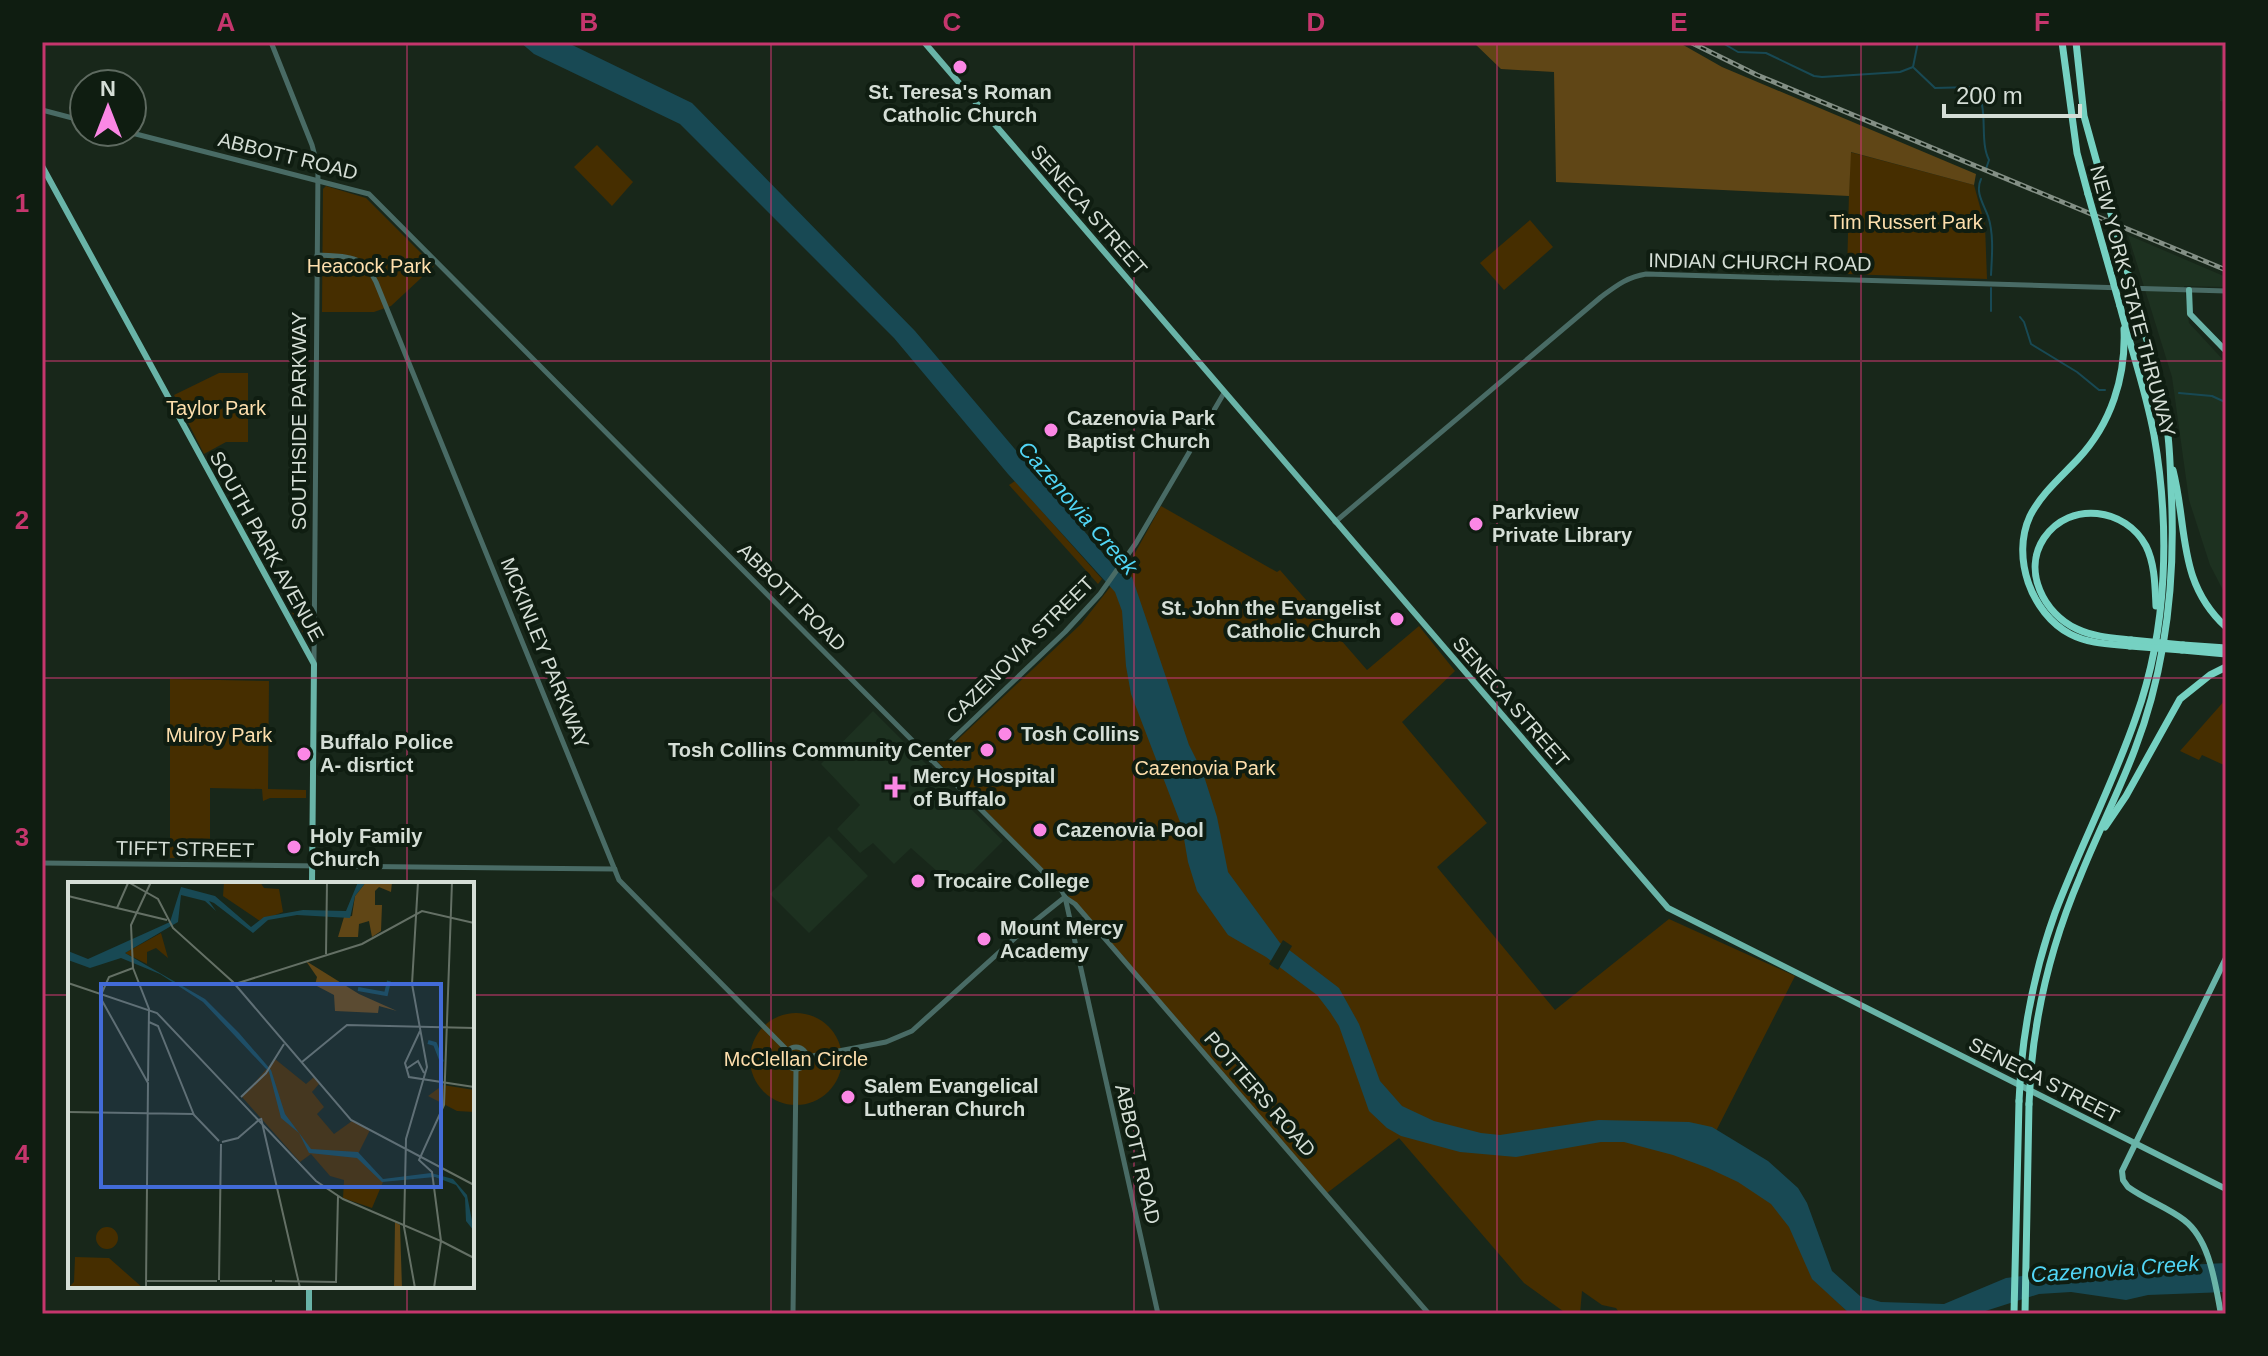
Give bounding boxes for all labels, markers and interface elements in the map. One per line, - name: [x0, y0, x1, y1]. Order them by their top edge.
- text: A: [217, 7, 236, 37]
- text: B: [580, 7, 598, 37]
- text: C: [943, 7, 962, 37]
- text: D: [1307, 7, 1325, 37]
- text: E: [1670, 7, 1688, 37]
- text: F: [2034, 7, 2050, 37]
- marker: St. Teresa's Roman Catholic Church: [951, 58, 969, 76]
- north arrow: [68, 68, 148, 148]
- scale bar: [1944, 68, 2080, 118]
- text: N: [100, 76, 116, 101]
- place label: St. Teresa's Roman Catholic Church: [868, 81, 1052, 126]
- text: 200 m: [1956, 82, 2023, 109]
- street label: ABBOTT ROAD: [216, 128, 360, 184]
- street label: SENECA STREET: [1026, 140, 1152, 280]
- street label: NEW YORK STATE THRUWAY: [2086, 163, 2180, 439]
- text: 1: [15, 188, 29, 218]
- park label: Tim Russert Park: [1829, 211, 1984, 233]
- street label: INDIAN CHURCH ROAD: [1648, 249, 1872, 275]
- park label: Heacock Park: [307, 255, 432, 277]
- street label: SOUTHSIDE PARKWAY: [288, 312, 310, 530]
- park label: Taylor Park: [166, 397, 267, 419]
- place label: Cazenovia Park Baptist Church: [1067, 407, 1216, 452]
- marker: Cazenovia Park Baptist Church: [1042, 421, 1060, 439]
- water label: Cazenovia Creek: [1013, 436, 1143, 581]
- street label: SOUTH PARK AVENUE: [206, 447, 328, 645]
- place label: Parkview Private Library: [1492, 501, 1633, 546]
- text: 2: [15, 505, 29, 535]
- marker: Parkview Private Library: [1467, 515, 1485, 533]
- street label: ABBOTT ROAD: [734, 539, 850, 655]
- street label: MCKINLEY PARKWAY: [497, 554, 593, 752]
- street label: CAZENOVIA STREET: [942, 572, 1098, 728]
- place label: St. John the Evangelist Catholic Church: [1161, 597, 1381, 642]
- marker: St. John the Evangelist Catholic Church: [1388, 610, 1406, 628]
- street label: SENECA STREET: [1448, 632, 1574, 772]
- place label: Tosh Collins: [1021, 723, 1140, 745]
- park label: Mulroy Park: [166, 724, 273, 746]
- marker: Tosh Collins: [996, 725, 1014, 743]
- place label: Buffalo Police A- disrtict: [320, 731, 453, 776]
- place label: Tosh Collins Community Center: [668, 739, 971, 761]
- marker: Tosh Collins Community Center: [978, 741, 996, 759]
- marker: Buffalo Police A- disrtict: [295, 745, 313, 763]
- park label: Cazenovia Park: [1134, 757, 1277, 779]
- place label: Mercy Hospital of Buffalo: [913, 765, 1055, 810]
- marker: Mercy Hospital of Buffalo: [884, 776, 906, 798]
- place label: Cazenovia Pool: [1056, 819, 1204, 841]
- marker: Cazenovia Pool: [1031, 821, 1049, 839]
- text: 3: [15, 822, 29, 852]
- place label: Holy Family Church: [310, 825, 423, 870]
- street label: TIFFT STREET: [116, 837, 254, 861]
- marker: Holy Family Church: [285, 838, 303, 856]
- place label: Trocaire College: [934, 870, 1090, 892]
- marker: Trocaire College: [909, 872, 927, 890]
- inset map: [68, 882, 474, 1288]
- place label: Mount Mercy Academy: [1000, 917, 1124, 962]
- marker: Mount Mercy Academy: [975, 930, 993, 948]
- street label: POTTERS ROAD: [1200, 1027, 1320, 1161]
- street label: SENECA STREET: [1965, 1033, 2123, 1127]
- park label: McClellan Circle: [724, 1048, 868, 1070]
- place label: Salem Evangelical Lutheran Church: [864, 1075, 1039, 1120]
- street label: ABBOTT ROAD: [1111, 1082, 1165, 1226]
- marker: Salem Evangelical Lutheran Church: [839, 1088, 857, 1106]
- text: 4: [15, 1139, 30, 1169]
- water label: Cazenovia Creek: [2030, 1251, 2201, 1287]

